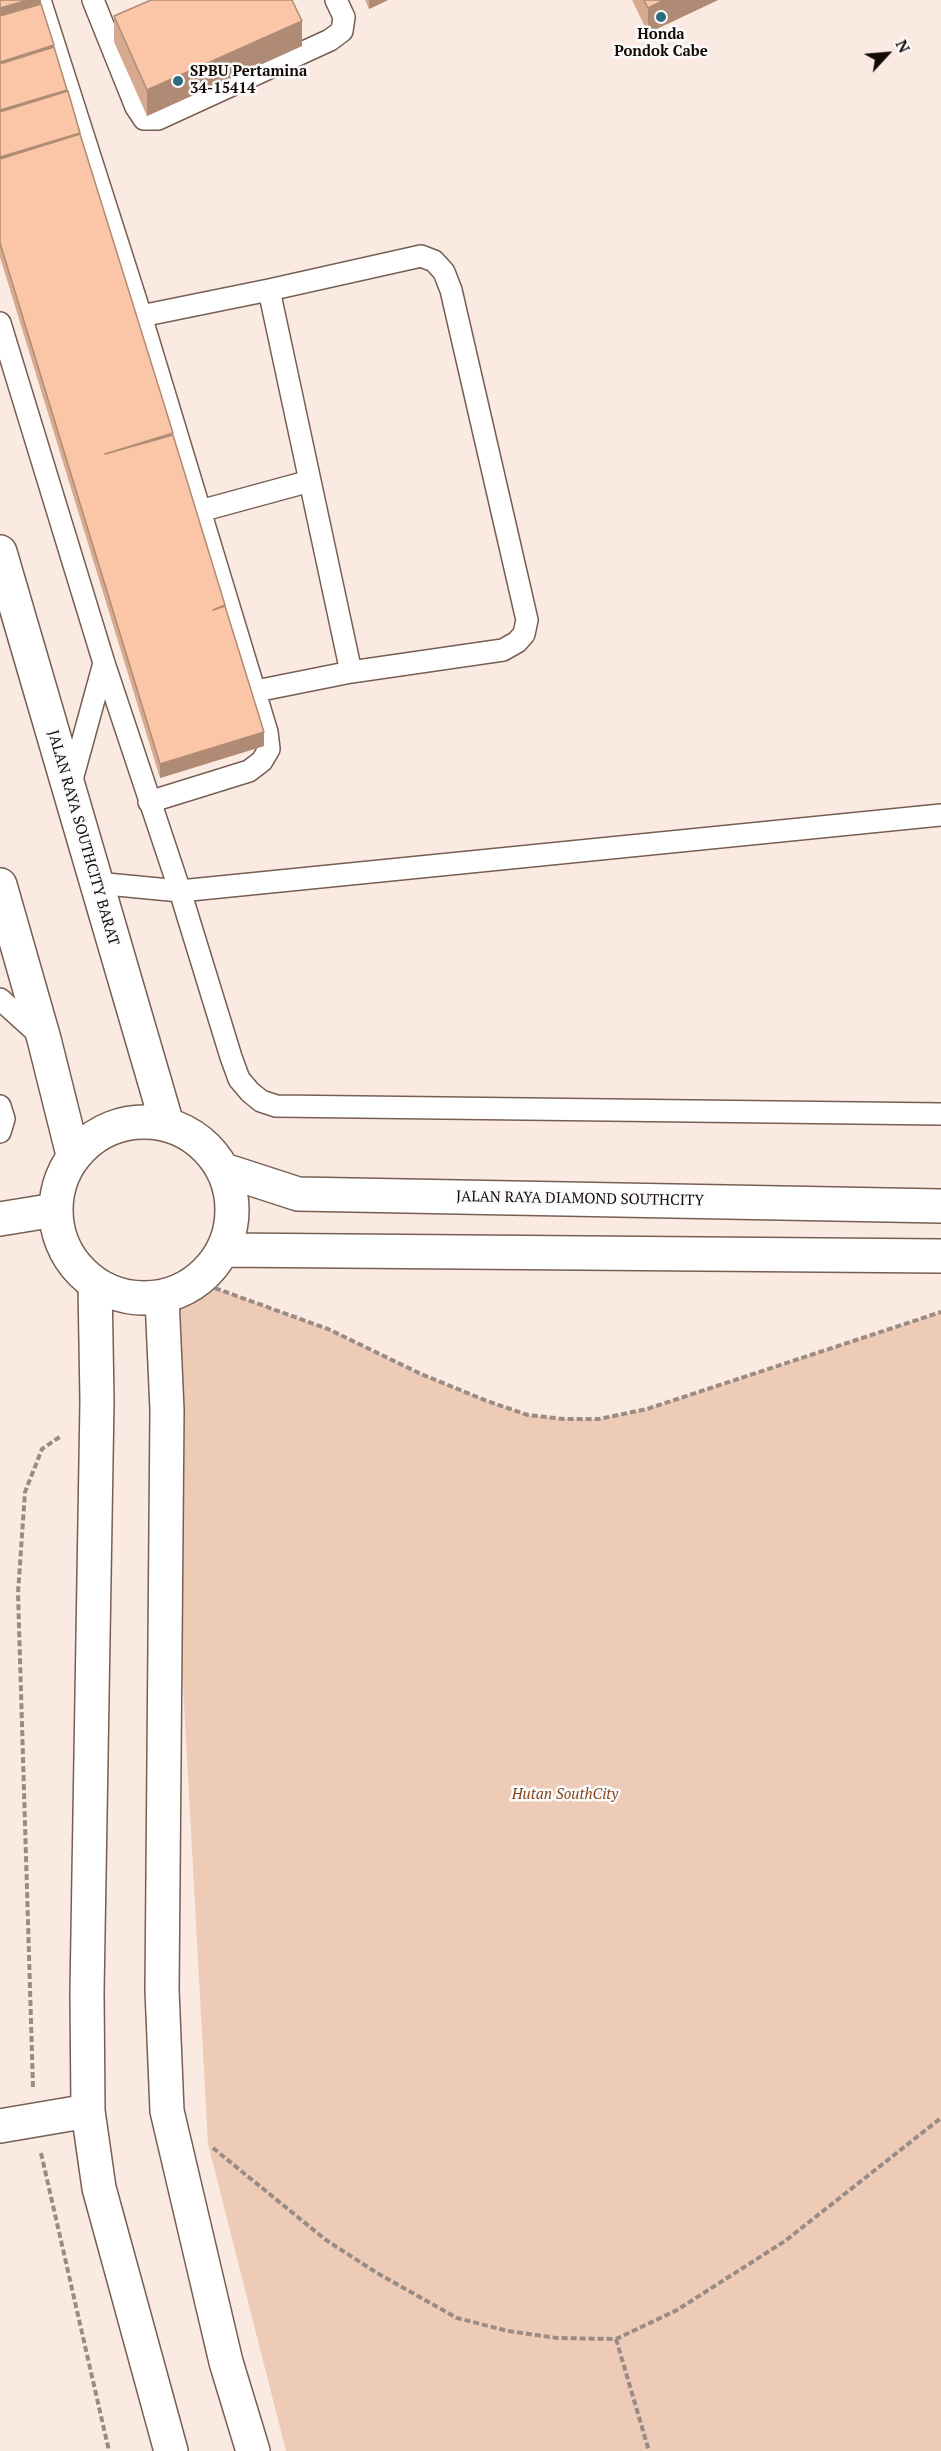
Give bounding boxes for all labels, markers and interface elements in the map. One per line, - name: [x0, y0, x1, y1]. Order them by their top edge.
- marker: Honda Pondok Cabe: [654, 10, 668, 24]
- north arrow: [857, 24, 917, 84]
- place label: Honda Pondok Cabe: [614, 26, 708, 61]
- text: N: [891, 36, 916, 56]
- place label: SPBU Pertamina 34-15414: [190, 63, 307, 98]
- marker: SPBU Pertamina 34-15414: [171, 74, 185, 88]
- street label: JALAN RAYA SOUTHCITY BARAT: [44, 728, 122, 948]
- street label: JALAN RAYA DIAMOND SOUTHCITY: [456, 1188, 704, 1210]
- park label: Hutan SouthCity: [512, 1786, 618, 1804]

